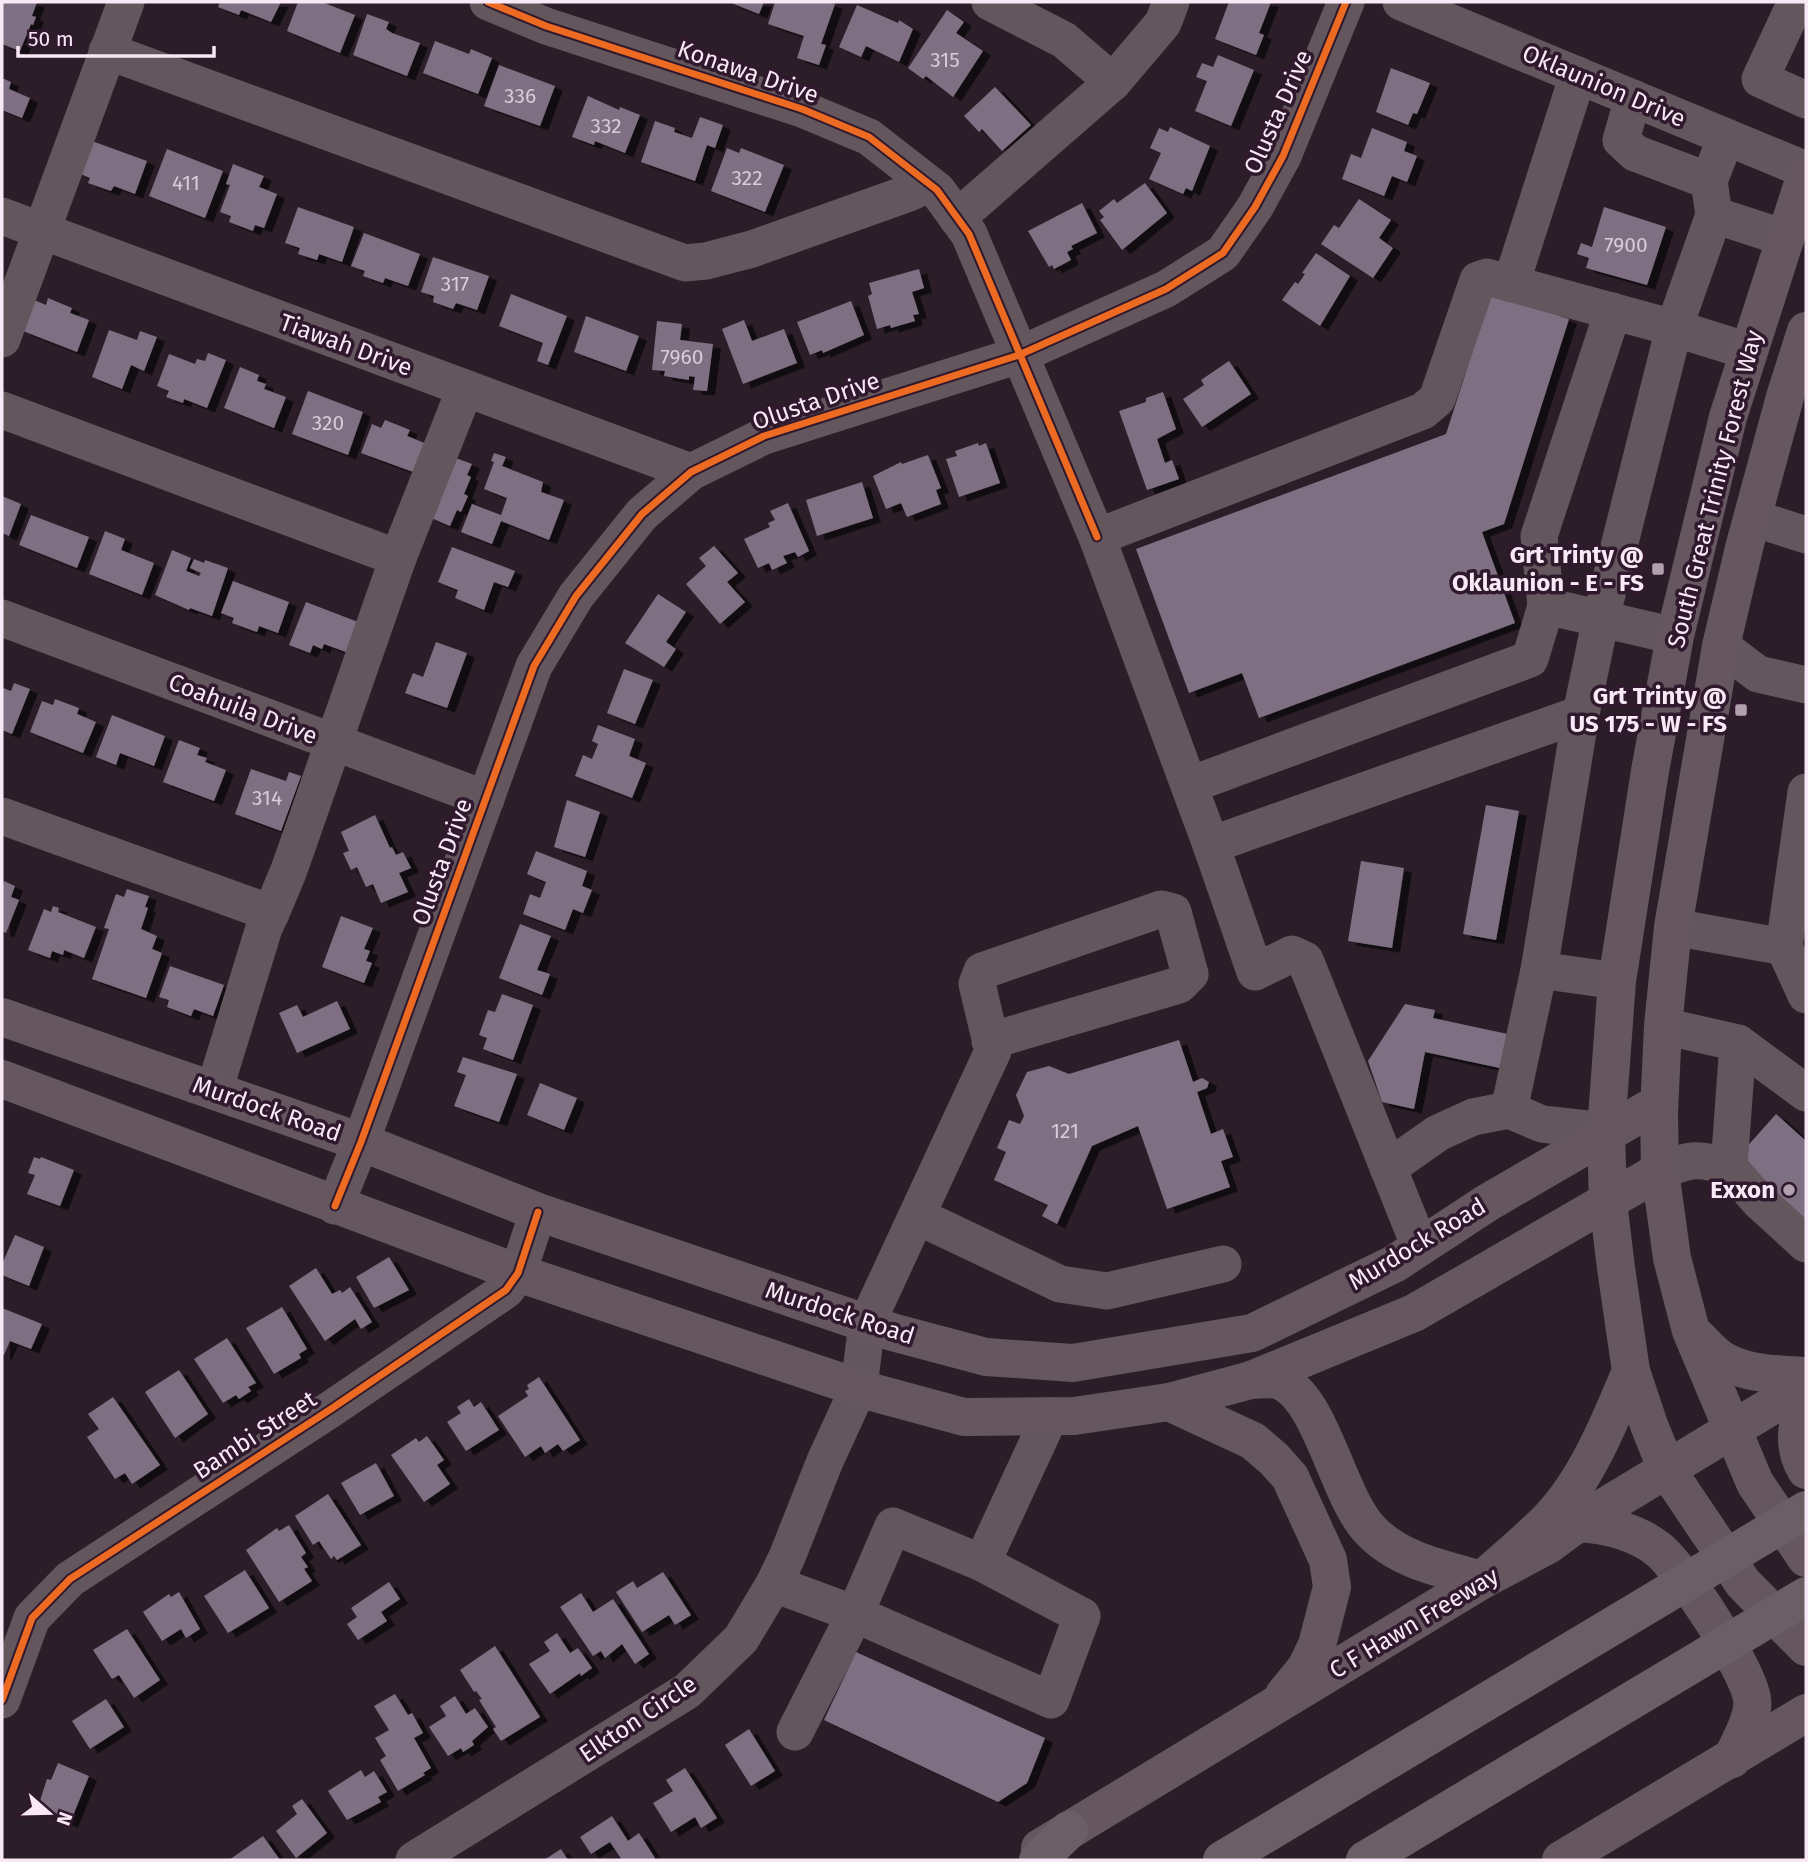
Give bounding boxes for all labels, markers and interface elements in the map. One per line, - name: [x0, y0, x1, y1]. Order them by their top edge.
- scale bar: [18, 14, 214, 58]
- text: 50 m: [28, 26, 74, 52]
- street label: Konawa Drive: [674, 35, 822, 109]
- street label: Oklaunion Drive: [1518, 39, 1690, 133]
- street label: Olusta Drive: [1238, 46, 1318, 178]
- house number: 315: [930, 47, 960, 73]
- house number: 336: [504, 83, 536, 109]
- house number: 332: [590, 113, 622, 139]
- house number: 322: [731, 165, 763, 191]
- house number: 411: [172, 170, 200, 196]
- house number: 7900: [1604, 232, 1648, 258]
- house number: 317: [441, 271, 469, 297]
- street label: Tiawah Drive: [276, 308, 416, 382]
- street label: South Great Trinity Forest Way: [1662, 327, 1768, 651]
- house number: 7960: [661, 344, 703, 370]
- street label: Olusta Drive: [749, 366, 883, 436]
- house number: 320: [312, 410, 344, 436]
- place label: Grt Trinty @ Oklaunion - E - FS: [1452, 541, 1644, 597]
- marker: Grt Trinty @ Oklaunion - E - FS: [1650, 561, 1666, 577]
- street label: Coahuila Drive: [165, 668, 321, 750]
- place label: Grt Trinty @ US 175 - W - FS: [1570, 682, 1727, 738]
- marker: Grt Trinty @ US 175 - W - FS: [1733, 702, 1749, 718]
- house number: 314: [252, 785, 282, 811]
- street label: Olusta Drive: [406, 795, 478, 929]
- street label: Murdock Road: [189, 1071, 345, 1147]
- house number: 121: [1051, 1118, 1079, 1144]
- place label: Exxon: [1710, 1176, 1775, 1204]
- marker: Exxon: [1781, 1182, 1797, 1198]
- street label: Murdock Road: [1343, 1192, 1491, 1296]
- street label: Murdock Road: [762, 1276, 918, 1350]
- street label: Bambi Street: [188, 1385, 322, 1485]
- street label: C F Hawn Freeway: [1325, 1561, 1504, 1684]
- street label: Elkton Circle: [574, 1670, 702, 1768]
- north arrow: [14, 1778, 84, 1848]
- text: N: [52, 1809, 77, 1829]

